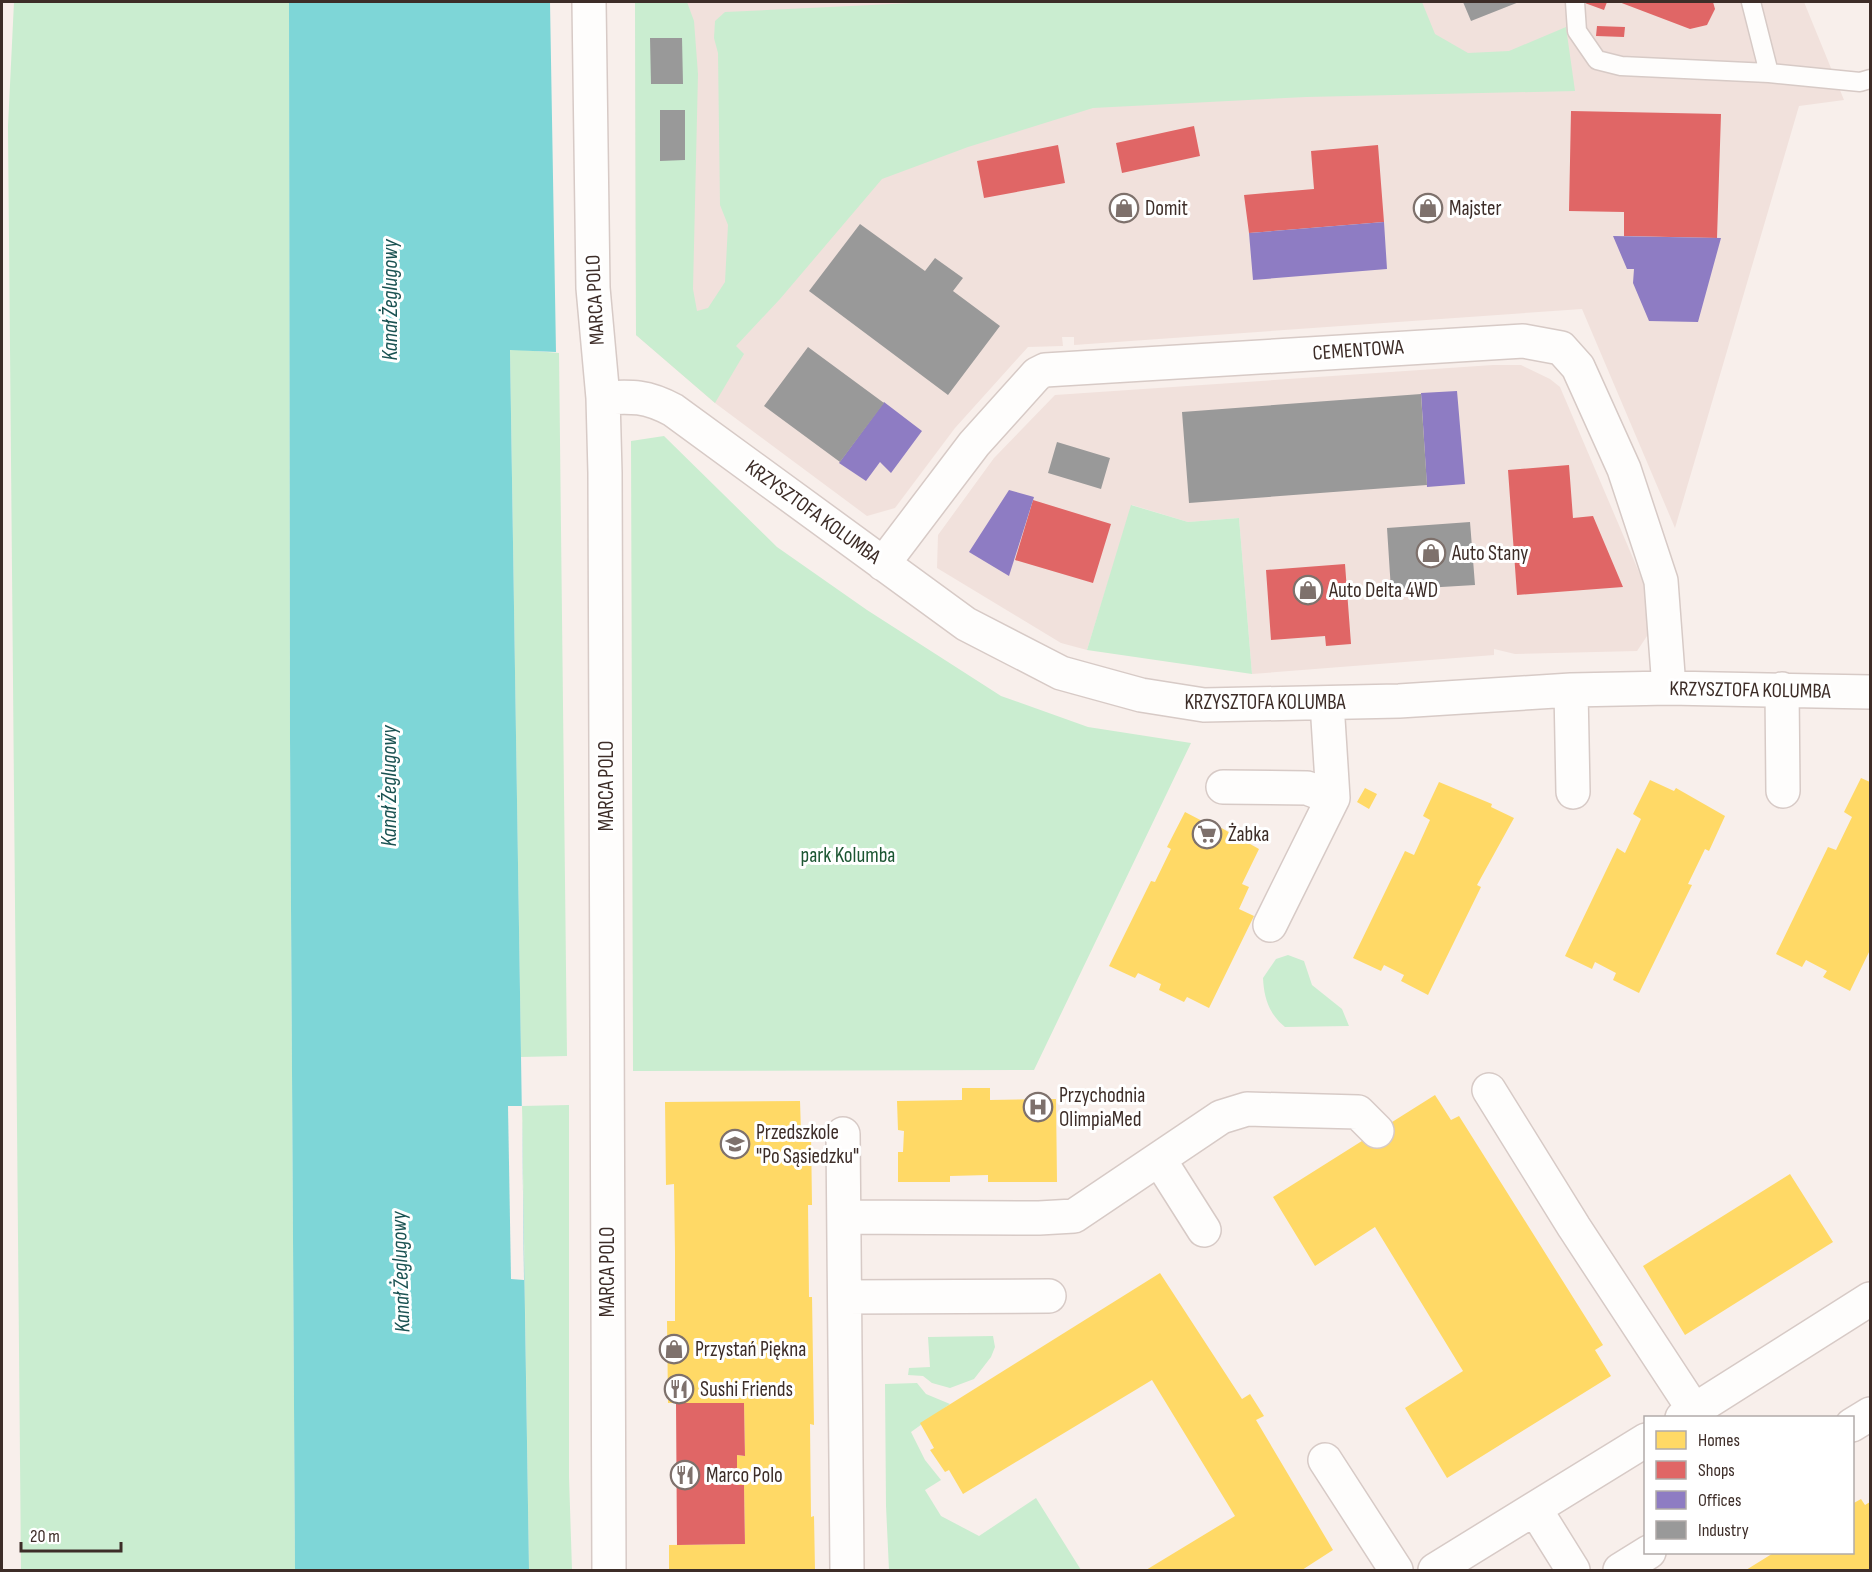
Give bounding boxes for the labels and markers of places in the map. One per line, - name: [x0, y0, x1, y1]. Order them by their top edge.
- shop icon: Domit: [1108, 192, 1140, 224]
- shop icon: Majster: [1412, 192, 1444, 224]
- place label: Domit: [1145, 196, 1188, 221]
- place label: Majster: [1449, 196, 1502, 221]
- shop icon: Auto Stany: [1415, 537, 1447, 569]
- place label: Auto Stany: [1451, 541, 1528, 566]
- shop icon: Auto Delta 4WD: [1292, 574, 1324, 606]
- place label: Auto Delta 4WD: [1328, 578, 1438, 603]
- supermarket icon: Żabka: [1191, 818, 1223, 850]
- place label: Żabka: [1228, 822, 1269, 847]
- place label: Przychodnia OlimpiaMed: [1059, 1083, 1145, 1132]
- hospital icon: Przychodnia OlimpiaMed: [1022, 1091, 1054, 1123]
- place label: Przedszkole "Po Sąsiedzku": [756, 1120, 859, 1169]
- school or university icon: Przedszkole "Po Sąsiedzku": [719, 1128, 751, 1160]
- shop icon: Przystań Piękna: [658, 1333, 690, 1365]
- place label: Przystań Piękna: [695, 1337, 806, 1362]
- restaurant icon: Sushi Friends: [663, 1373, 695, 1405]
- place label: Sushi Friends: [700, 1377, 793, 1402]
- restaurant icon: Marco Polo: [669, 1459, 701, 1491]
- place label: Marco Polo: [706, 1463, 783, 1488]

